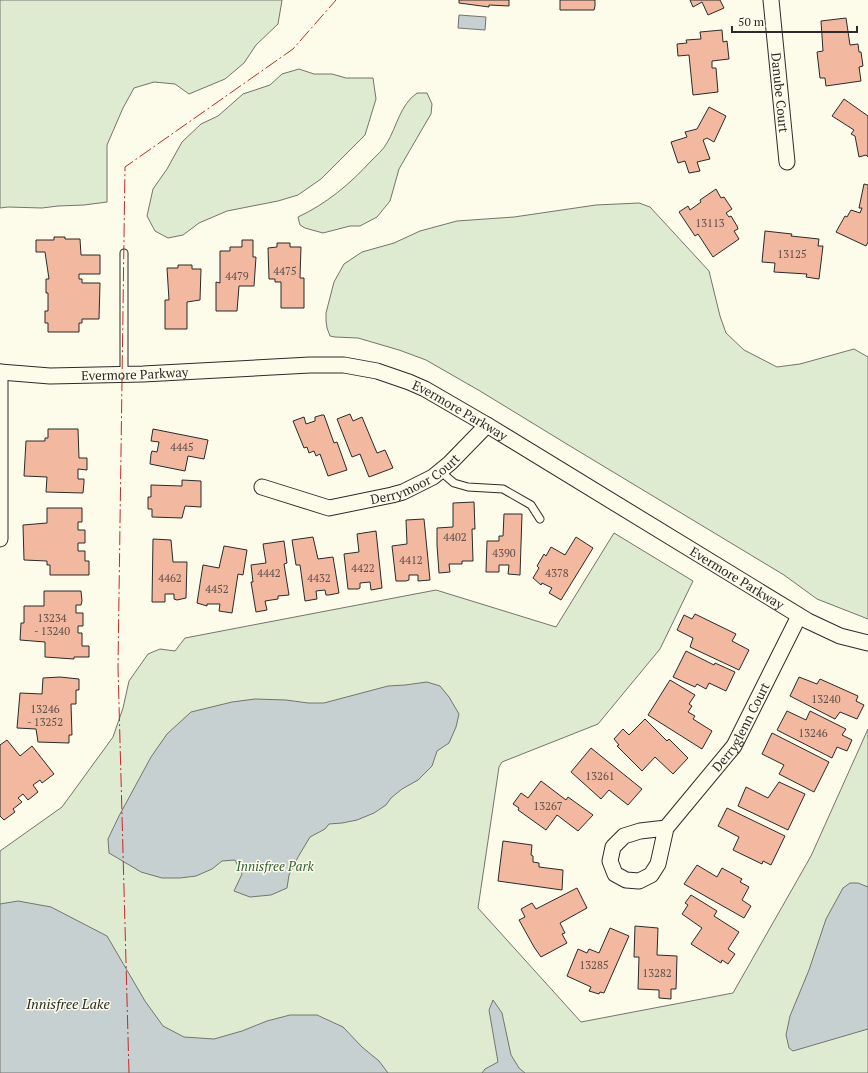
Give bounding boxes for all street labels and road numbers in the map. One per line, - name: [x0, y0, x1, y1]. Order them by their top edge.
- street label: Danube Court: [767, 52, 793, 134]
- street label: Evermore Parkway: [81, 363, 189, 384]
- street label: Evermore Parkway: [410, 376, 511, 445]
- street label: Derrymoor Court: [369, 449, 464, 508]
- street label: Evermore Parkway: [687, 542, 788, 614]
- street label: Derryglenn Court: [708, 679, 774, 775]

